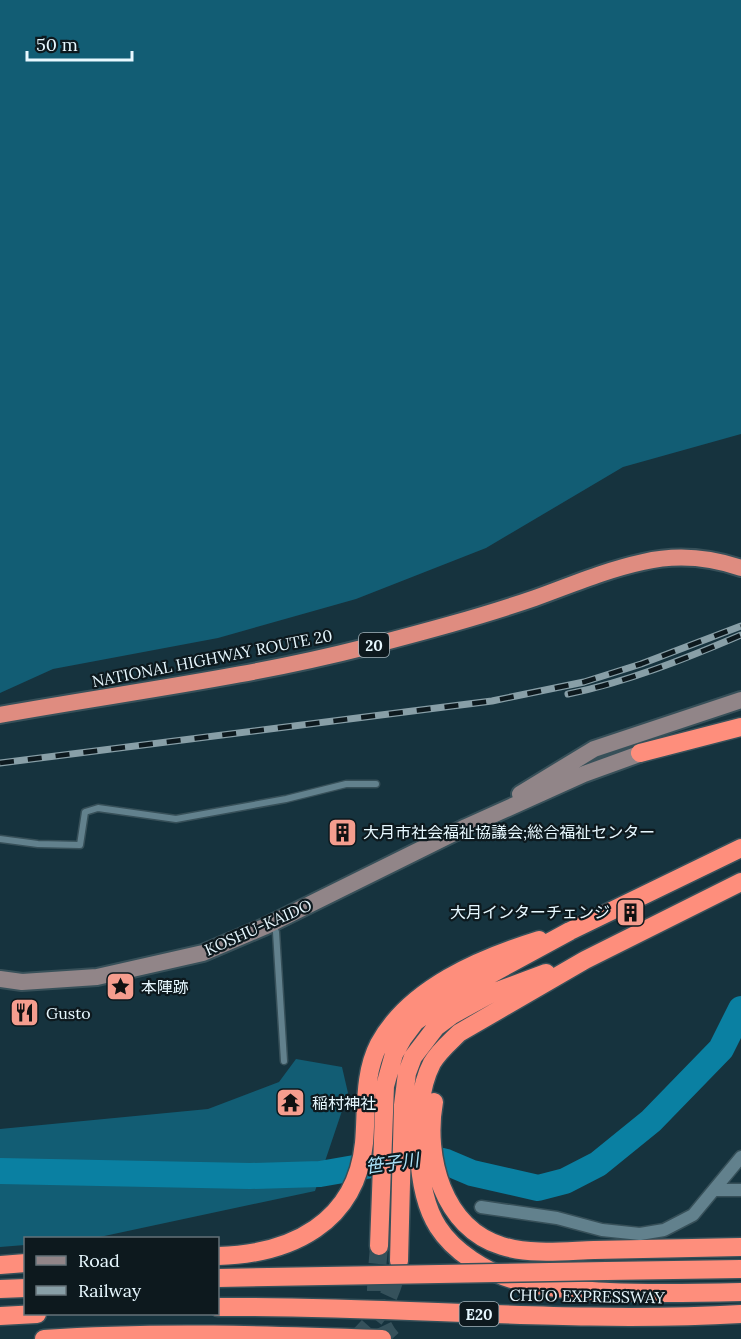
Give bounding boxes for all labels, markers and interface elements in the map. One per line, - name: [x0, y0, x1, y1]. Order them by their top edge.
- scale bar: [27, 24, 132, 62]
- text: 50 m: [36, 33, 78, 56]
- street label: NATIONAL HIGHWAY ROUTE 20: [90, 625, 334, 691]
- road number: 20: [359, 633, 389, 657]
- building icon: 大月市社会福祉協議会;総合福祉センター: [326, 816, 358, 848]
- place label: 大月市社会福祉協議会;総合福祉センター: [363, 822, 655, 842]
- street label: KOSHU-KAIDO: [201, 894, 315, 960]
- building icon: 大月インターチェンジ: [615, 896, 647, 928]
- place label: 大月インターチェンジ: [450, 902, 610, 922]
- place icon: 本陣跡: [104, 971, 136, 1003]
- place label: 本陣跡: [141, 977, 189, 997]
- restaurant icon: Gusto: [9, 997, 41, 1029]
- place label: Gusto: [46, 1003, 91, 1023]
- temple icon: 稲村神社: [275, 1087, 307, 1119]
- place label: 稲村神社: [312, 1093, 376, 1113]
- water label: 笹子川: [364, 1148, 422, 1178]
- legend: [24, 1237, 219, 1315]
- text: Road: [78, 1249, 120, 1272]
- text: Railway: [78, 1279, 142, 1302]
- street label: CHUO EXPRESSWAY: [509, 1285, 666, 1307]
- road number: E20: [460, 1302, 498, 1326]

